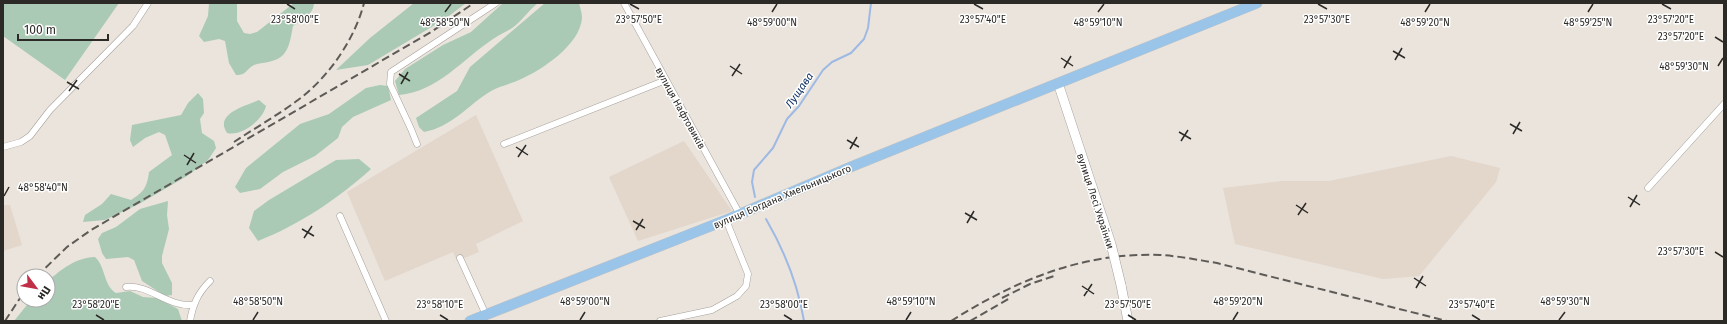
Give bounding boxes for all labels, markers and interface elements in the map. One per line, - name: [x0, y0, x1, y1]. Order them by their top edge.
- text: 23°58'00"E: [271, 14, 319, 26]
- text: 23°57'50"E: [616, 14, 662, 26]
- text: 23°57'40"E: [960, 14, 1006, 26]
- text: 23°57'30"E: [1304, 14, 1350, 26]
- text: 23°57'20"E: [1648, 14, 1694, 26]
- scale bar: [18, 16, 108, 42]
- text: 48°58'50"N: [420, 17, 470, 29]
- text: 48°59'00"N: [747, 17, 797, 29]
- text: 48°59'10"N: [1074, 17, 1123, 29]
- text: 48°59'20"N: [1400, 17, 1450, 29]
- text: 48°59'25"N: [1564, 17, 1612, 29]
- text: 100 m: [24, 23, 56, 37]
- text: 23°57'20"E: [1658, 31, 1704, 43]
- text: 48°59'30"N: [1659, 61, 1709, 73]
- street label: вулиця Нафтовиків: [653, 65, 709, 152]
- water label: Лущава: [782, 70, 816, 111]
- street label: вулиця Лесі Українки: [1074, 152, 1117, 251]
- street label: вулиця Богдана Хмельницького: [712, 162, 853, 231]
- text: 48°58'40"N: [18, 182, 68, 194]
- text: 23°57'30"E: [1658, 246, 1704, 258]
- north arrow: [16, 268, 56, 308]
- text: Пн: [35, 284, 53, 302]
- text: 48°58'50"N: [233, 296, 283, 308]
- text: 48°59'00"N: [560, 296, 610, 308]
- text: 48°59'10"N: [887, 296, 936, 308]
- text: 48°59'20"N: [1213, 296, 1263, 308]
- text: 48°59'30"N: [1540, 296, 1590, 308]
- text: 23°58'20"E: [72, 299, 120, 311]
- text: 23°58'10"E: [417, 299, 463, 311]
- text: 23°58'00"E: [760, 299, 808, 311]
- text: 23°57'50"E: [1105, 299, 1151, 311]
- text: 23°57'40"E: [1449, 299, 1495, 311]

